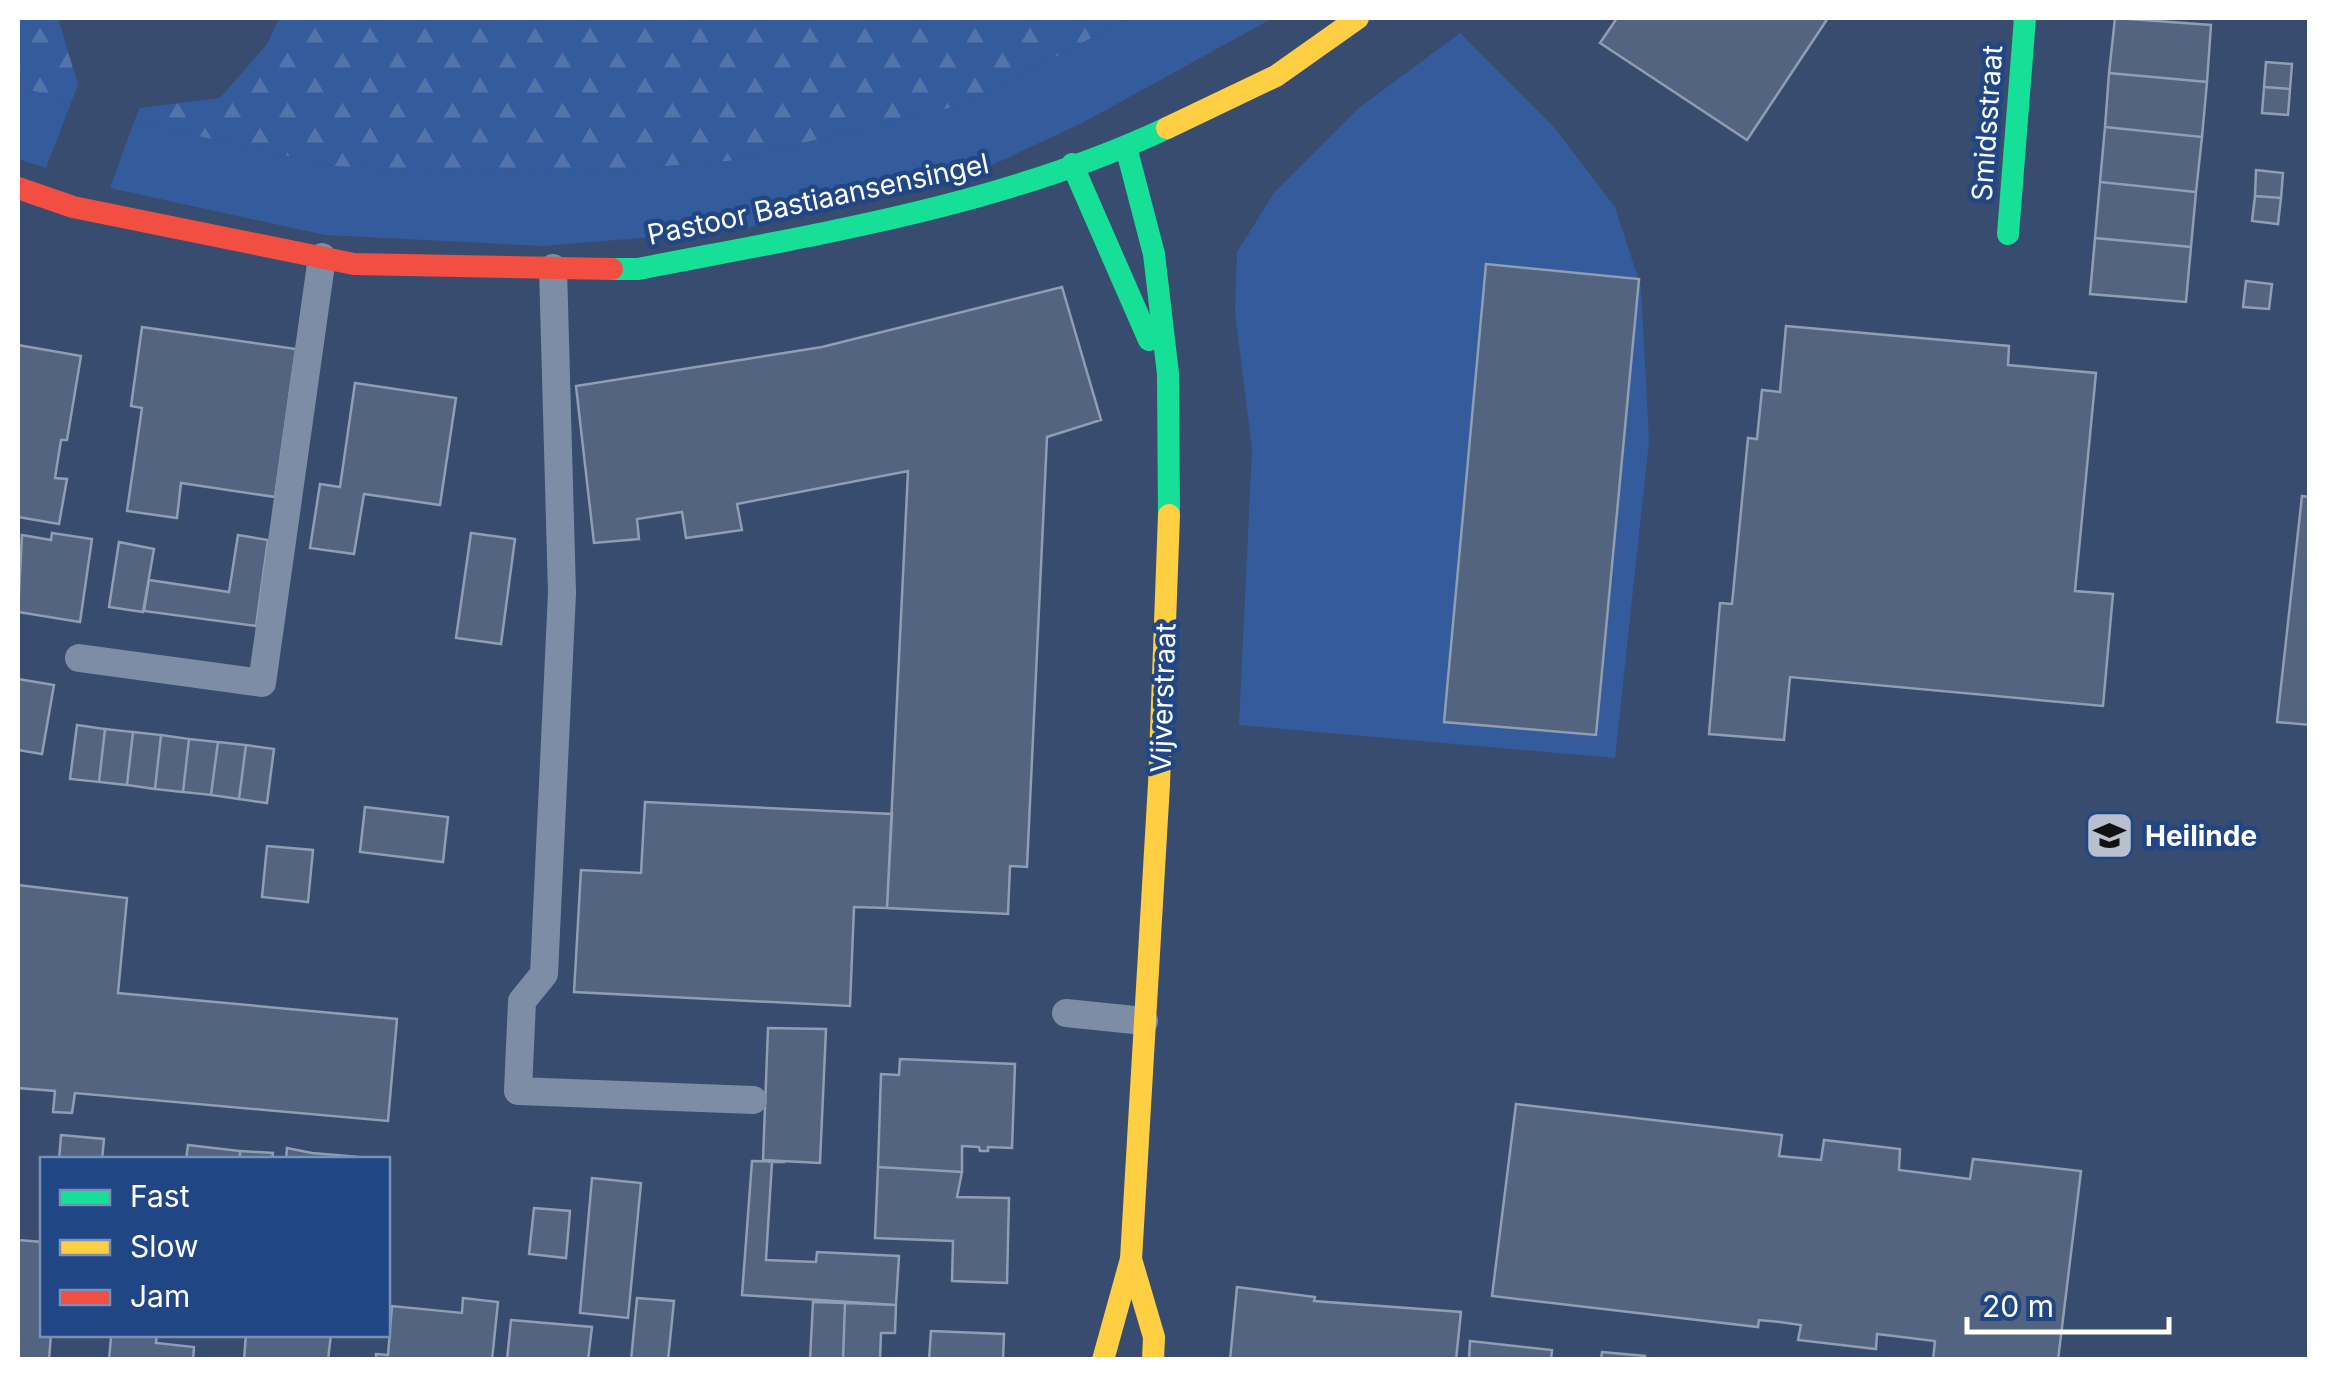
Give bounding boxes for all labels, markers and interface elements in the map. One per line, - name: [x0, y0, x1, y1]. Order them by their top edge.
- street label: Smidsstraat: [1965, 44, 2009, 202]
- street label: Pastoor Bastiaansensingel: [644, 146, 992, 252]
- street label: Vijverstraat: [1143, 622, 1183, 774]
- school or university icon: Heilinde: [2084, 810, 2136, 862]
- place label: Heilinde: [2145, 819, 2257, 853]
- legend: [40, 1157, 390, 1337]
- text: Fast: [130, 1178, 190, 1214]
- text: Slow: [130, 1228, 199, 1264]
- scale bar: [1967, 1272, 2170, 1334]
- text: Jam: [130, 1278, 190, 1314]
- text: 20 m: [1982, 1288, 2054, 1324]

